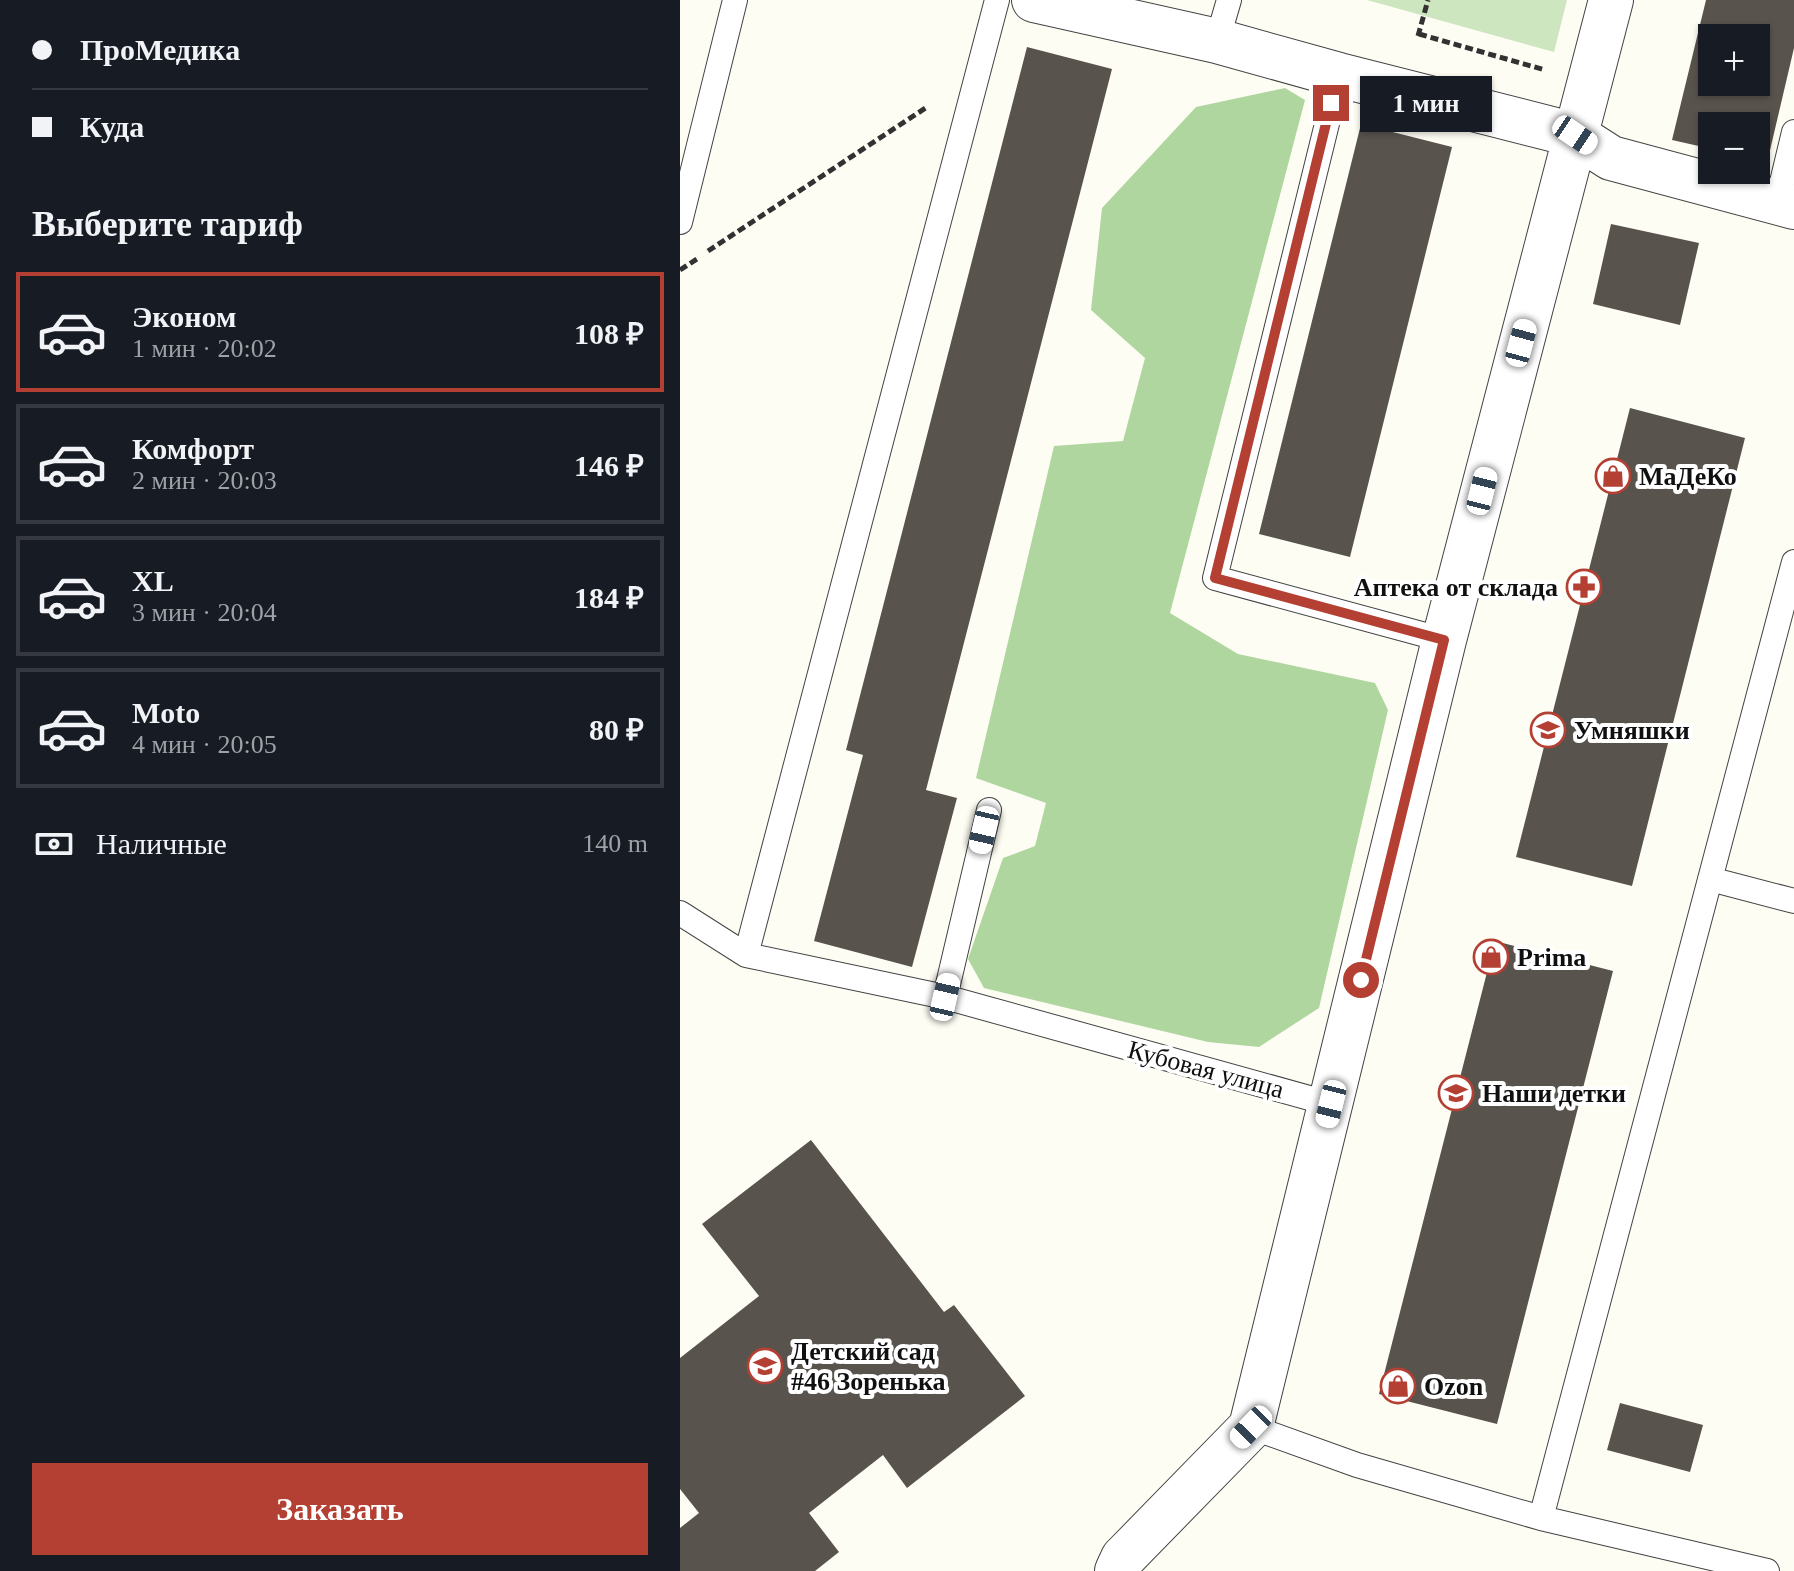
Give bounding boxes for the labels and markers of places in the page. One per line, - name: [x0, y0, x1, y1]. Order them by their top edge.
- shop icon: МаДеКо: [1594, 457, 1632, 495]
- place label: МаДеКо: [1639, 462, 1737, 491]
- pharmacy icon: Аптека от склада: [1565, 568, 1603, 606]
- place label: Аптека от склада: [1354, 573, 1558, 602]
- school or university icon: Умняшки: [1529, 711, 1567, 749]
- place label: Умняшки: [1574, 716, 1690, 745]
- shop icon: Prima: [1472, 938, 1510, 976]
- place label: Prima: [1517, 943, 1586, 972]
- school or university icon: Наши детки: [1437, 1074, 1475, 1112]
- place label: Наши детки: [1482, 1079, 1626, 1108]
- place label: Детский сад #46 Зоренька: [791, 1337, 946, 1396]
- school or university icon: Детский сад #46 Зоренька: [746, 1347, 784, 1385]
- shop icon: Ozon: [1379, 1367, 1417, 1405]
- place label: Ozon: [1424, 1372, 1484, 1401]

